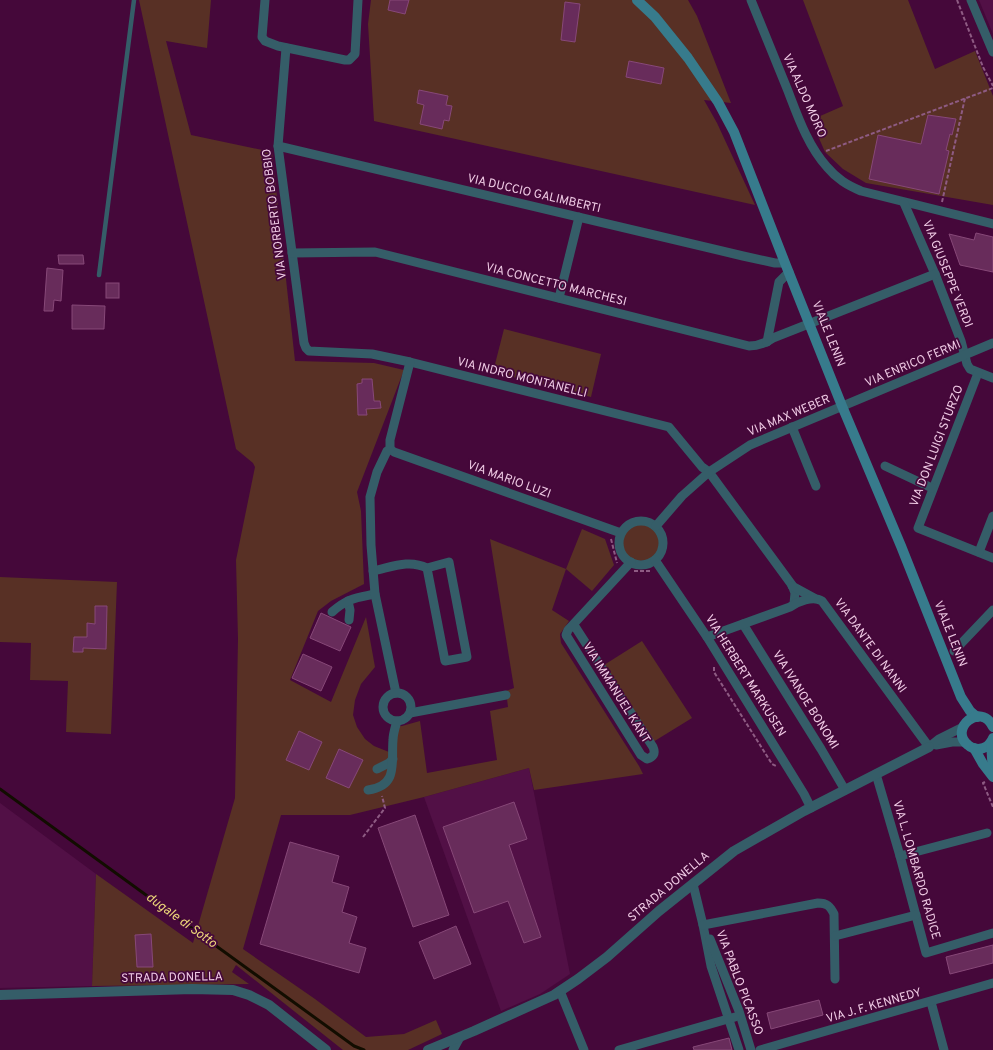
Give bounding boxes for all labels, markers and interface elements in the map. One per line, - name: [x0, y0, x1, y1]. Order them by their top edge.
- street label: VIA ALDO MORO: [778, 51, 830, 141]
- street label: VIA NORBERTO BOBBIO: [259, 148, 291, 280]
- street label: VIA DUCCIO GALIMBERTI: [466, 171, 602, 217]
- street label: VIA GIUSEPPE VERDI: [918, 218, 976, 330]
- street label: VIA CONCETTO MARCHESI: [484, 260, 628, 310]
- street label: VIALE LENIN: [808, 299, 848, 369]
- street label: VIA ENRICO FERMI: [863, 337, 963, 391]
- street label: VIA INDRO MONTANELLI: [455, 354, 589, 402]
- street label: VIA DON LUIGI STURZO: [906, 383, 968, 509]
- street label: VIA MAX WEBER: [745, 391, 833, 441]
- street label: VIA MARIO LUZI: [465, 457, 553, 503]
- street label: VIA DANTE DI NANNI: [830, 595, 910, 697]
- street label: VIALE LENIN: [930, 599, 970, 669]
- street label: VIA HERBERT MARKUSEN: [701, 612, 789, 740]
- street label: VIA IMMANUEL KANT: [578, 640, 654, 746]
- street label: VIA IVANOE BONOMI: [768, 648, 842, 752]
- street label: VIA L. LOMBARDO RADICE: [888, 799, 944, 941]
- street label: STRADA DONELLA: [625, 848, 713, 926]
- water label: dugale di Sotto: [142, 890, 220, 952]
- street label: VIA PABLO PICASSO: [712, 928, 766, 1038]
- street label: STRADA DONELLA: [121, 969, 223, 987]
- street label: VIA J. F. KENNEDY: [824, 985, 924, 1027]

